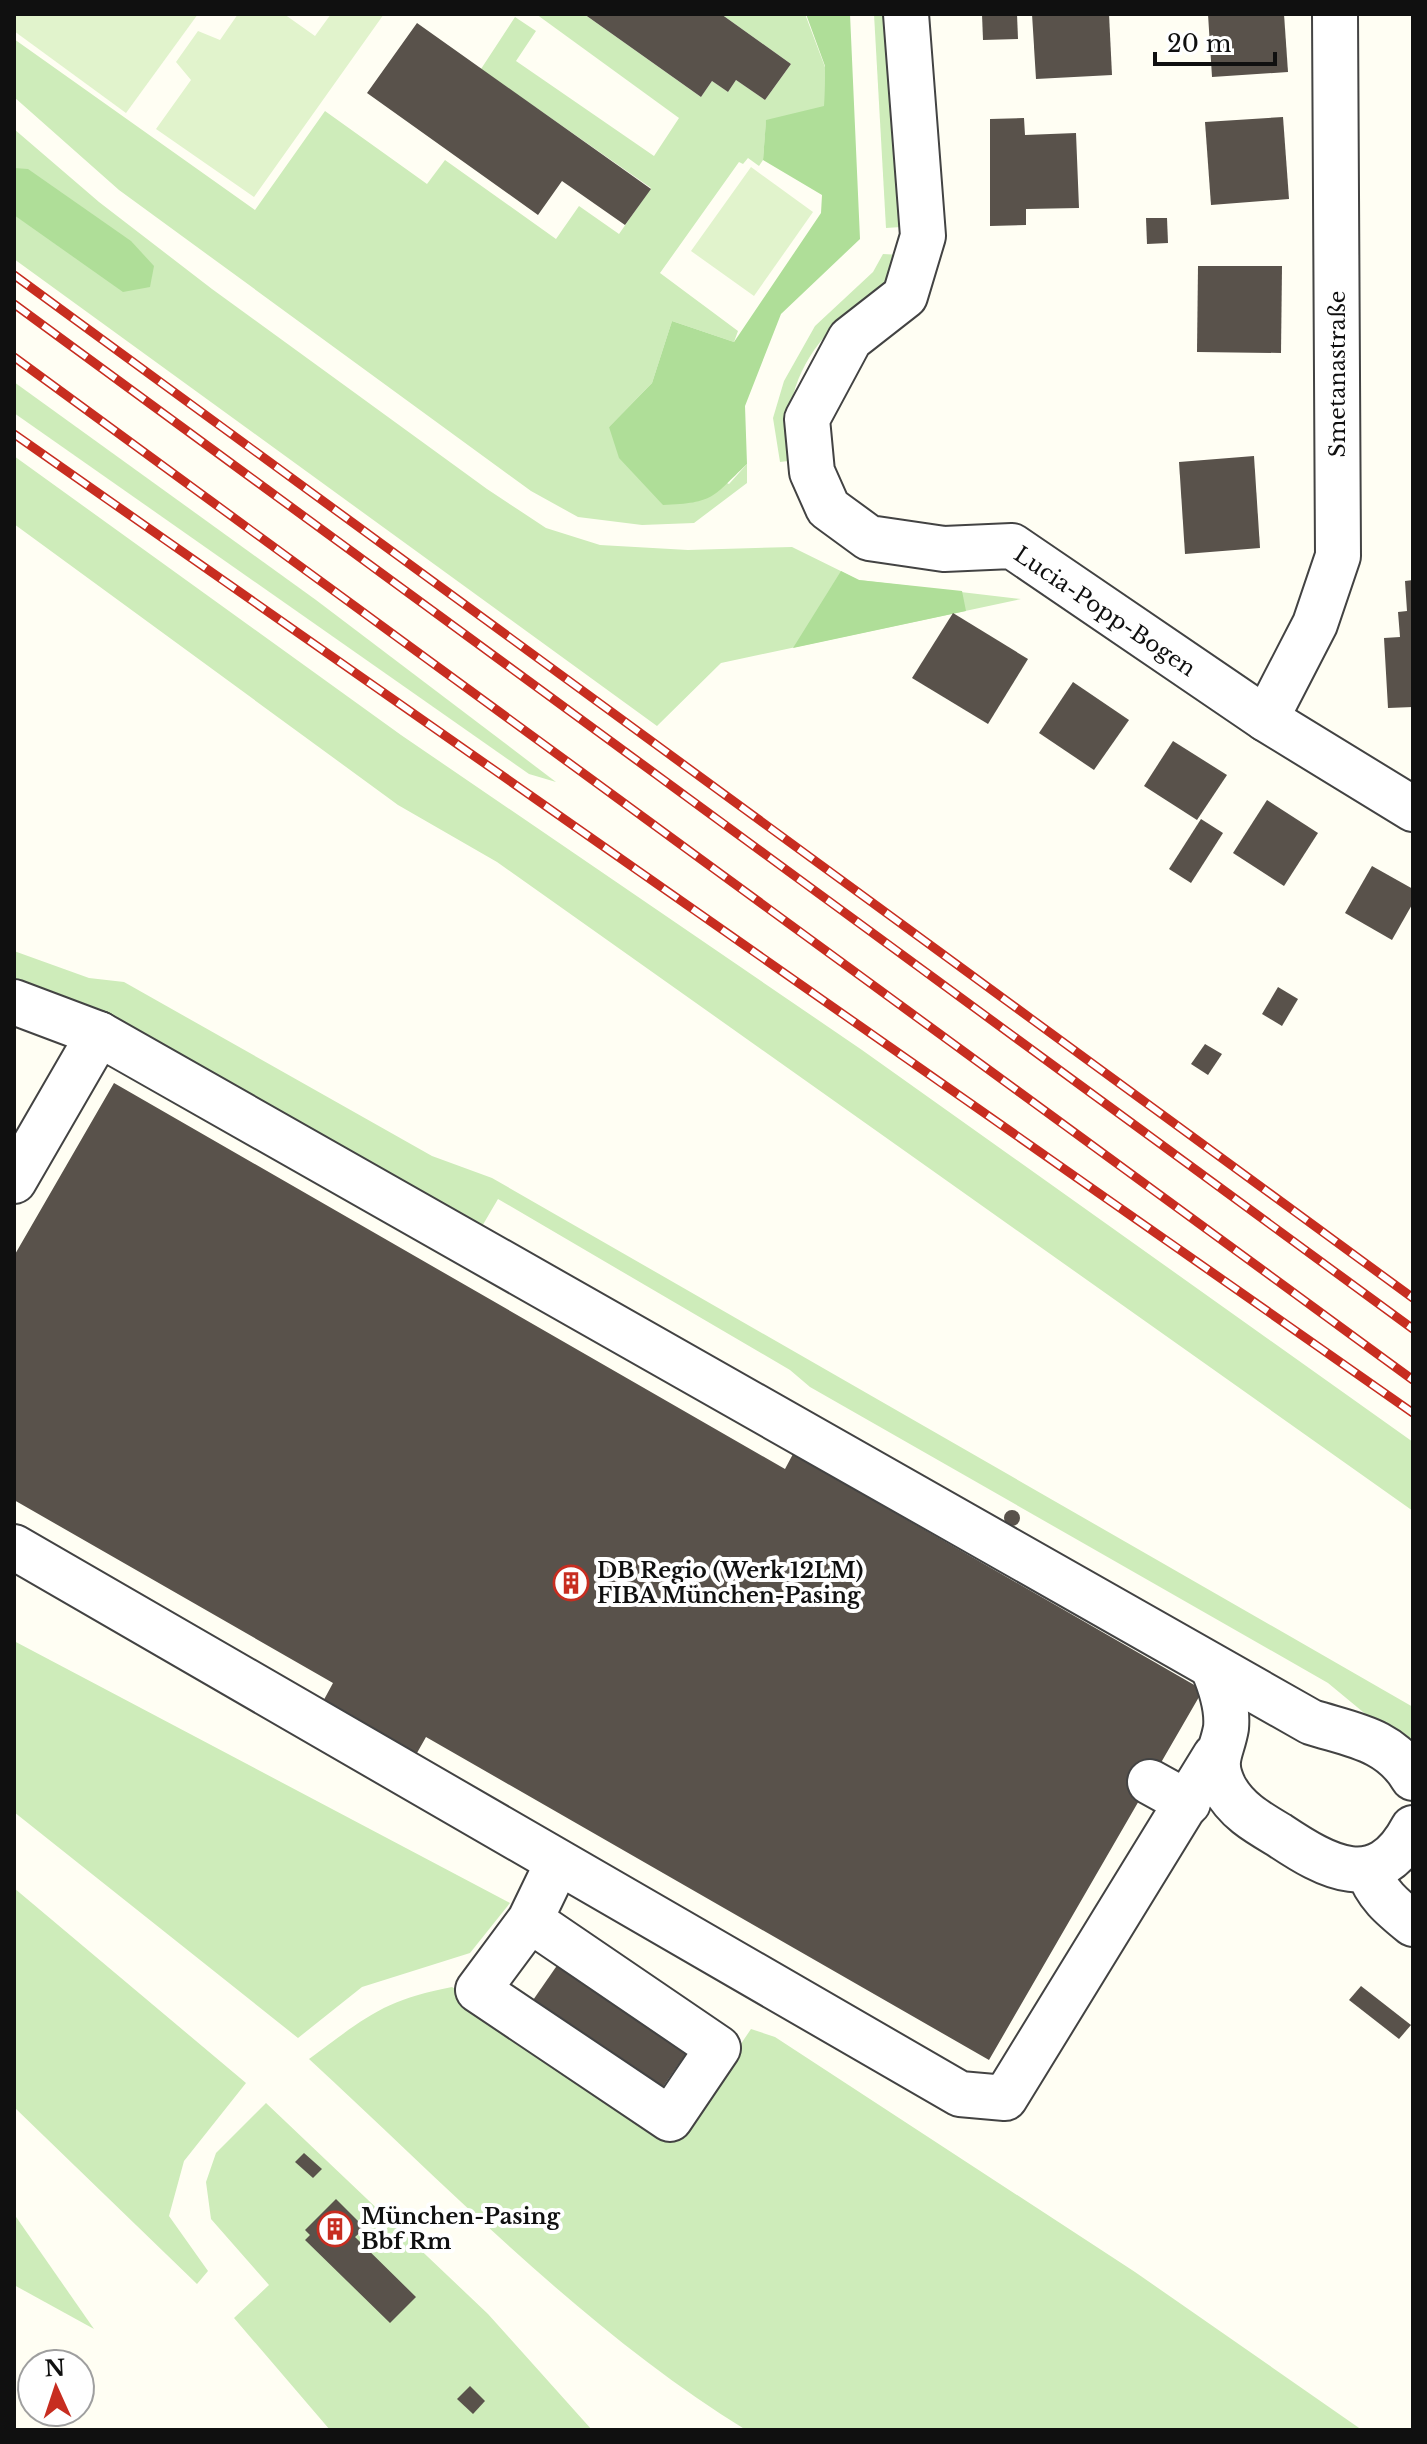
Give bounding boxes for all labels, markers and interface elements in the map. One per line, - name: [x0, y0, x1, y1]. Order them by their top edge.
- scale bar: [1155, 16, 1275, 66]
- text: 20 m: [1167, 29, 1232, 58]
- street label: Smetanastraße: [1324, 291, 1351, 457]
- street label: Lucia-Popp-Bogen: [1009, 541, 1201, 682]
- place label: DB Regio (Werk 12LM) FIBA München-Pasing: [597, 1557, 863, 1609]
- building icon: DB Regio (Werk 12LM) FIBA München-Pasing: [552, 1564, 590, 1602]
- place label: München-Pasing Bbf Rm: [361, 2203, 560, 2255]
- building icon: München-Pasing Bbf Rm: [316, 2210, 354, 2248]
- north arrow: [16, 2348, 96, 2428]
- text: N: [44, 2354, 66, 2383]

